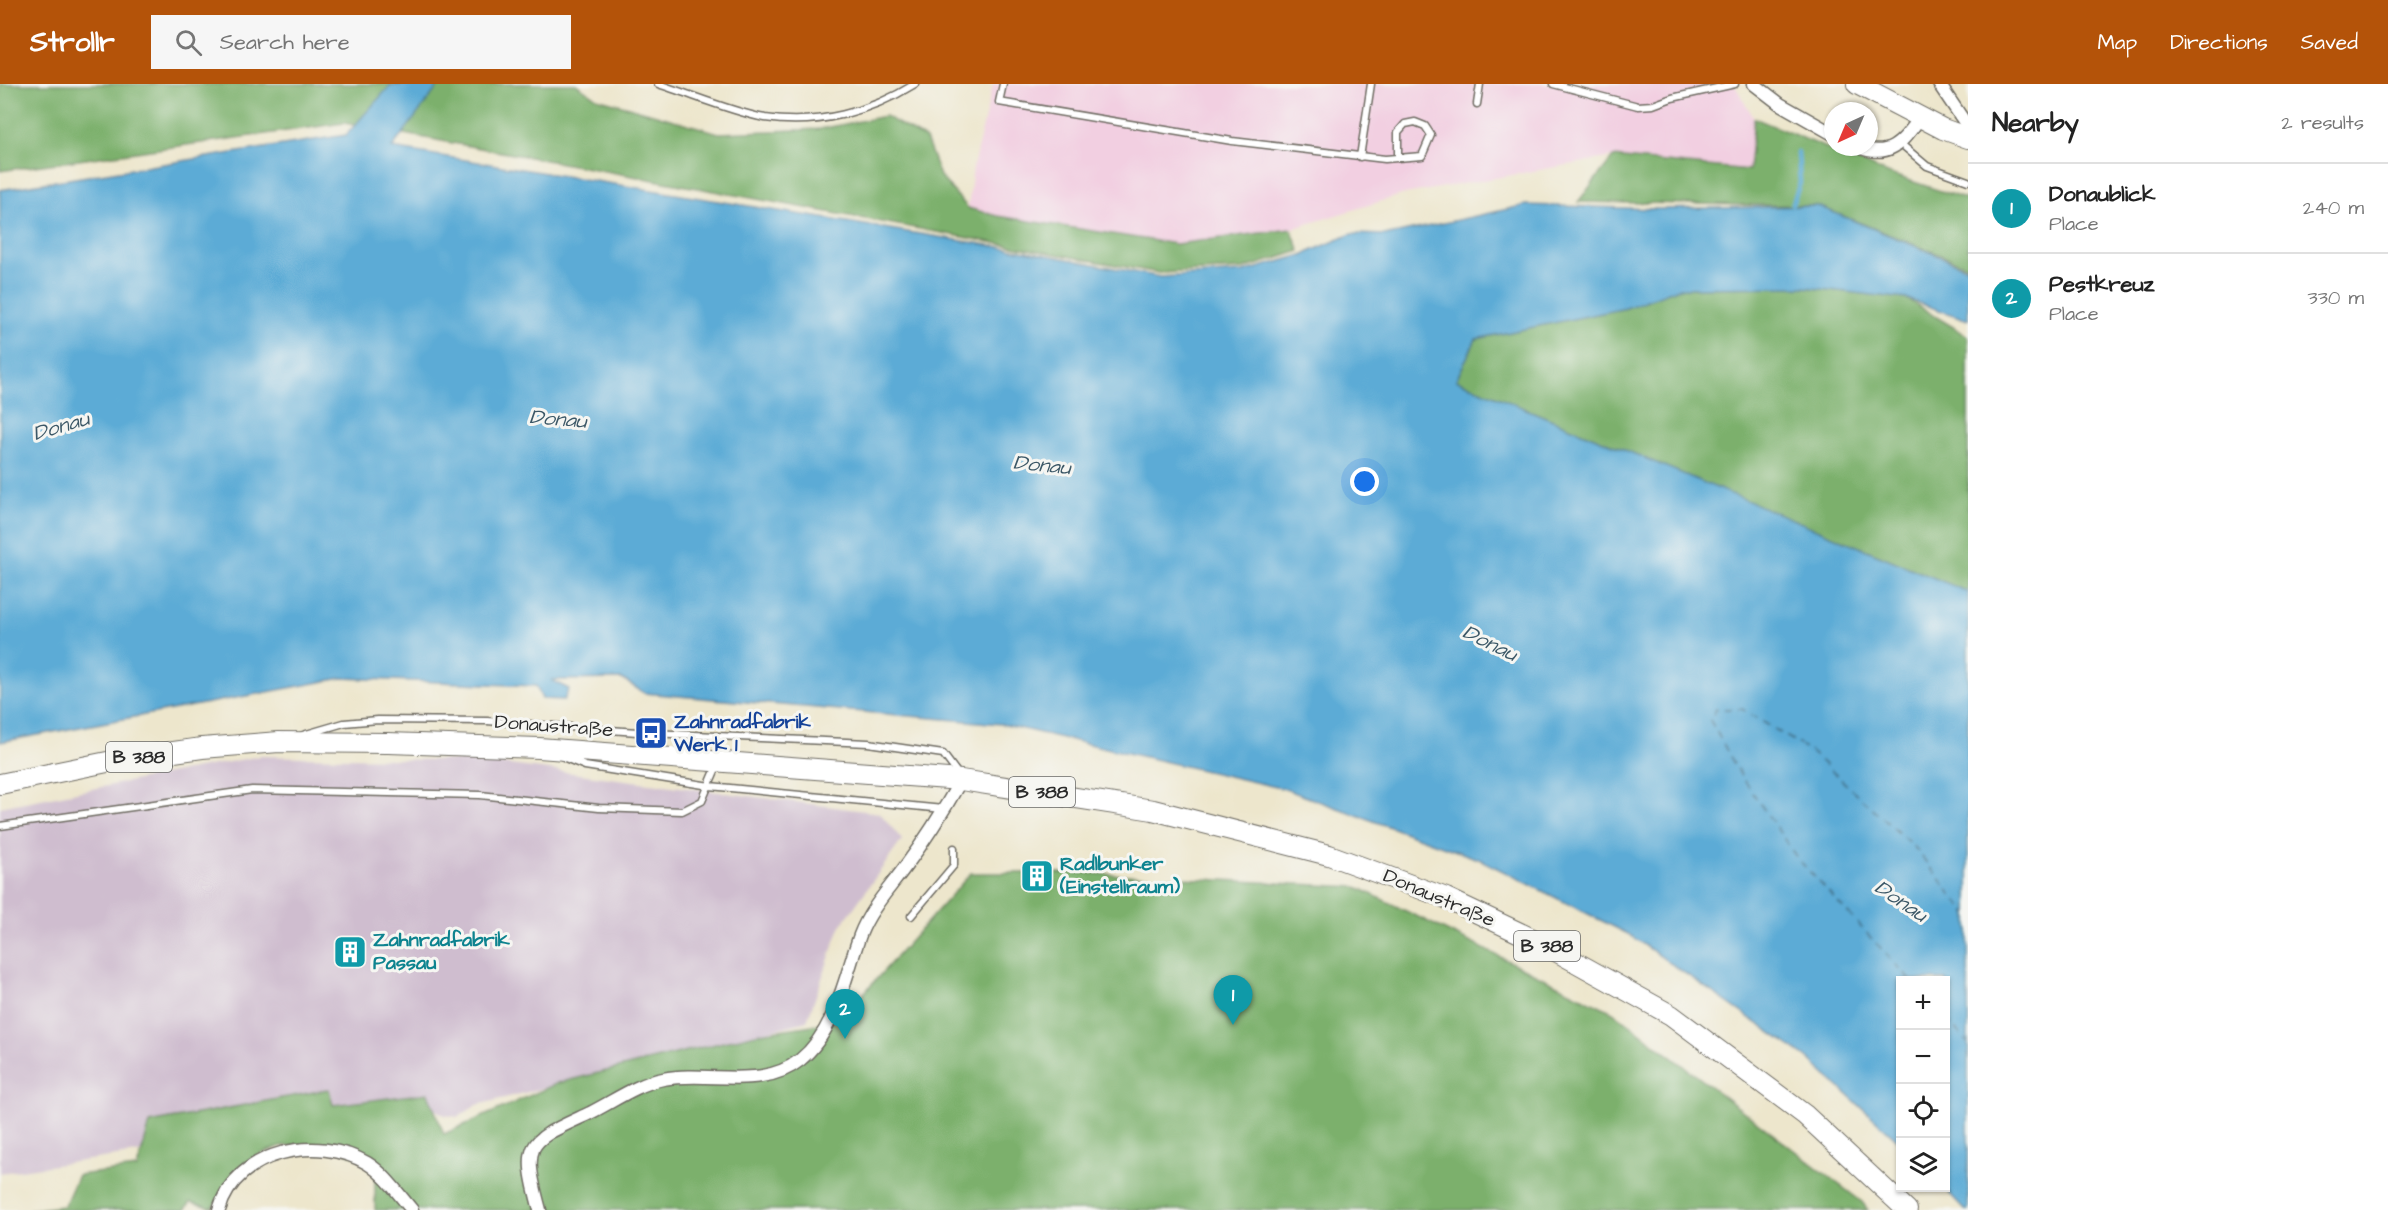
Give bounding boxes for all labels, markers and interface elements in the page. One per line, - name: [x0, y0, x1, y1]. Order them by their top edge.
- search box: [151, 15, 571, 69]
- text: Strollr: [30, 23, 115, 62]
- icon: search: [172, 26, 205, 59]
- text: Search here: [220, 27, 350, 58]
- text: Map: [2097, 28, 2137, 57]
- text: Directions: [2170, 28, 2268, 57]
- text: Saved: [2301, 28, 2358, 57]
- north arrow: [1824, 102, 1878, 156]
- text: Nearby: [1992, 105, 2079, 141]
- text: 2 results: [2281, 109, 2364, 137]
- text: Donaublick: [2049, 179, 2156, 210]
- text: 1: [2010, 194, 2013, 222]
- text: 240 m: [2303, 194, 2364, 222]
- text: Place: [2049, 210, 2099, 238]
- text: Pestkreuz: [2049, 269, 2155, 300]
- text: 2: [2006, 284, 2017, 312]
- text: 330 m: [2307, 284, 2364, 312]
- text: Place: [2049, 300, 2099, 328]
- water label: Donau: [528, 402, 589, 436]
- water label: Donau: [29, 404, 94, 448]
- water label: Donau: [1012, 448, 1073, 483]
- your location: [1350, 467, 1379, 496]
- water label: Donau: [1458, 617, 1523, 669]
- street label: Donaustraße: [494, 708, 614, 744]
- place label: Zahnradfabrik Werk 1: [673, 708, 812, 759]
- bus stop icon: Zahnradfabrik Werk 1: [633, 715, 669, 751]
- road number: B 388: [106, 742, 172, 772]
- road number: B 388: [1009, 777, 1075, 807]
- place label: Radlbunker (Einstellraum): [1059, 850, 1180, 901]
- building icon: Radlbunker (Einstellraum): [1019, 858, 1055, 894]
- street label: Donaustraße: [1379, 862, 1499, 934]
- water label: Donau: [1869, 873, 1934, 930]
- place label: Zahnradfabrik Passau: [373, 926, 511, 977]
- road number: B 388: [1514, 931, 1580, 961]
- building icon: Zahnradfabrik Passau: [332, 934, 368, 970]
- pin: 1: [1214, 976, 1252, 1025]
- map controls: [1896, 976, 1950, 1192]
- button: +: [1896, 976, 1950, 1030]
- pin: 2: [826, 990, 864, 1039]
- button: −: [1896, 1030, 1950, 1084]
- button: locate: [1896, 1084, 1950, 1138]
- button: layers: [1896, 1138, 1950, 1192]

